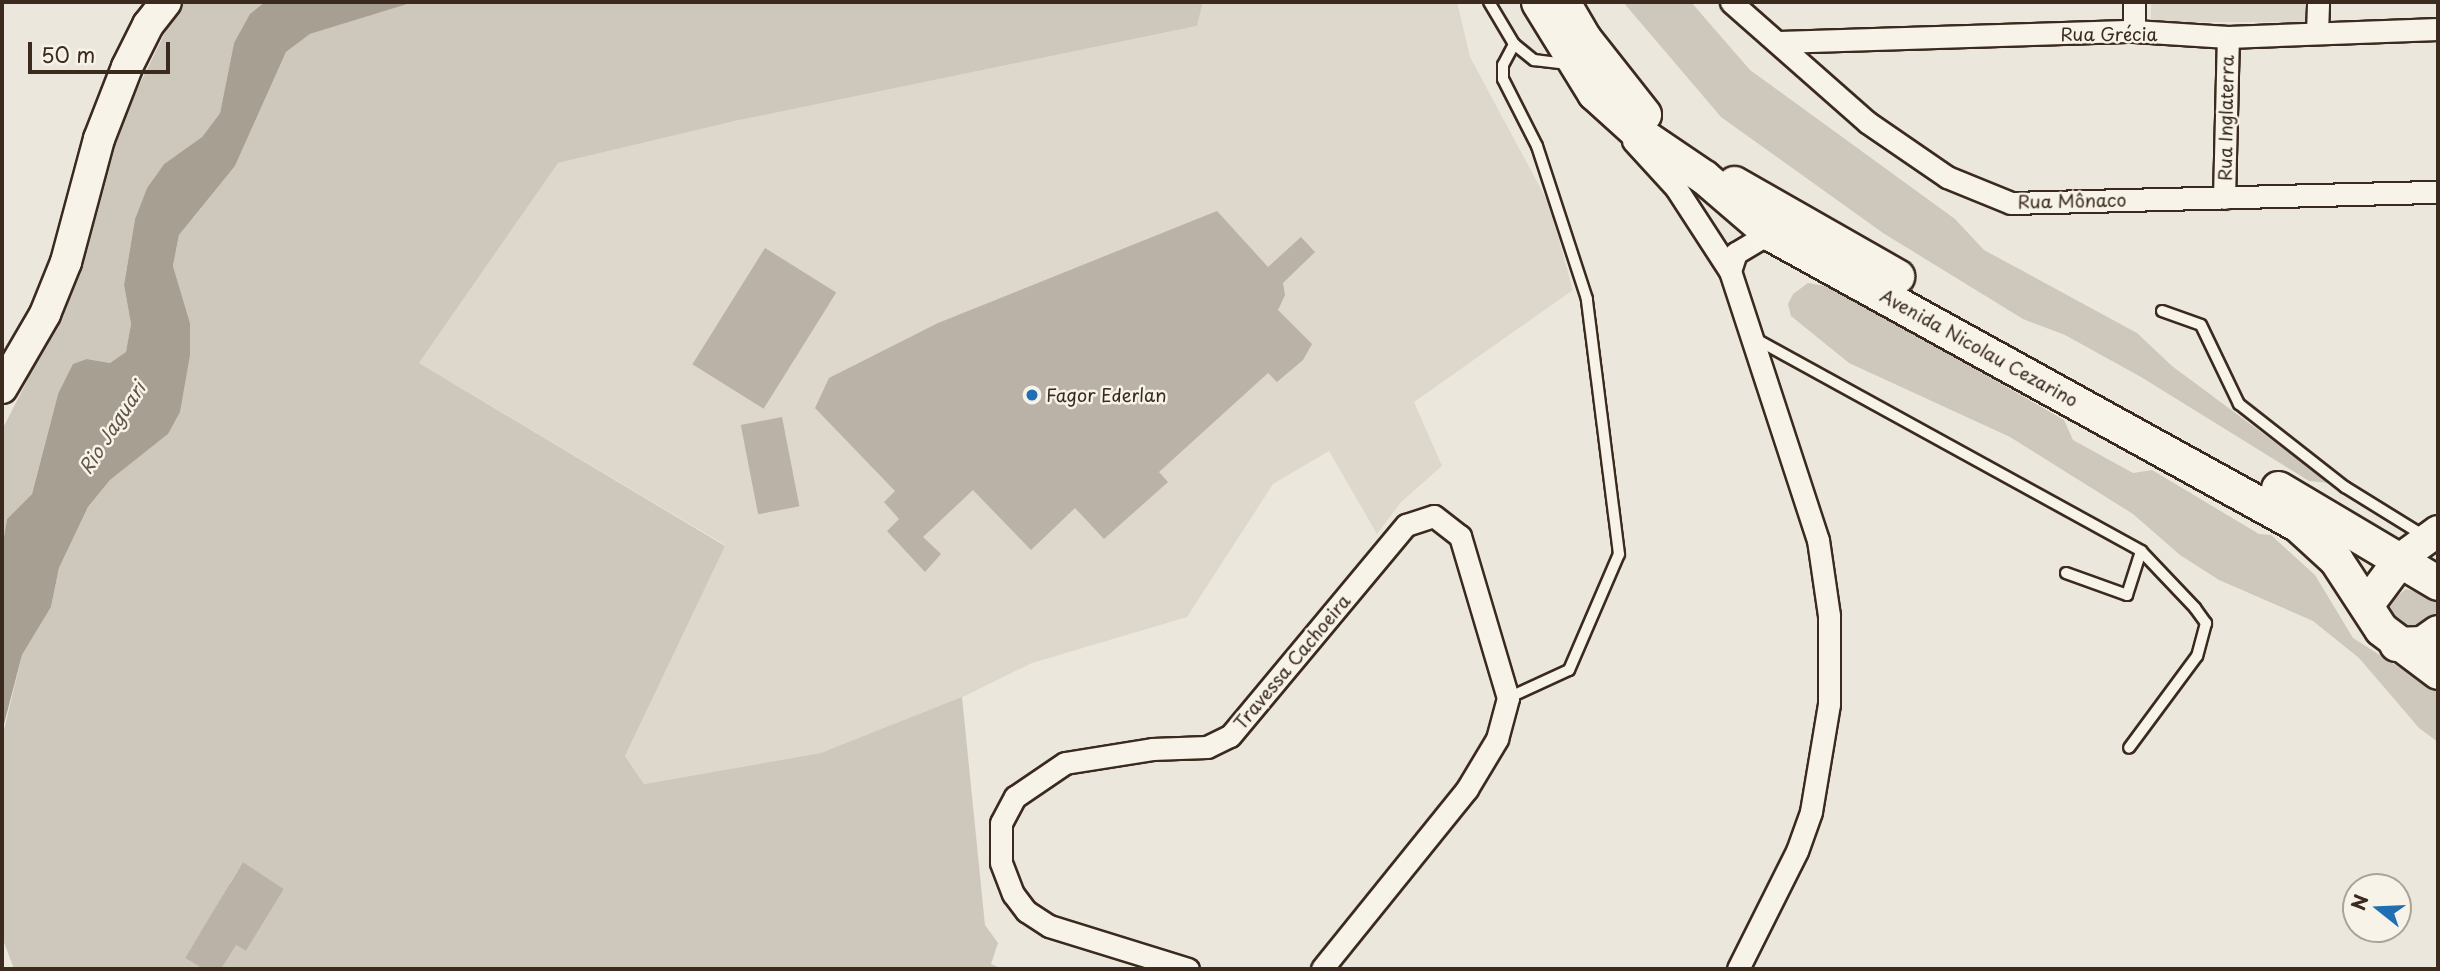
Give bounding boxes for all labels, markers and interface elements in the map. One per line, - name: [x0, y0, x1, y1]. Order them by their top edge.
- street label: Rua Grécia: [2059, 23, 2159, 45]
- scale bar: [32, 28, 173, 72]
- text: 50 m: [41, 38, 95, 70]
- street label: Rua Inglaterra: [2214, 55, 2238, 181]
- street label: Rua Mônaco: [2017, 189, 2127, 213]
- street label: Avenida Nicolau Cezarino: [1876, 285, 2082, 411]
- water label: Rio Jaguari: [73, 377, 151, 479]
- place label: Fagor Ederlan: [1046, 384, 1167, 406]
- marker: Fagor Ederlan: [1024, 387, 1040, 403]
- street label: Travessa Cachoeira: [1229, 590, 1355, 734]
- north arrow: [2342, 873, 2412, 943]
- text: N: [2343, 891, 2375, 914]

